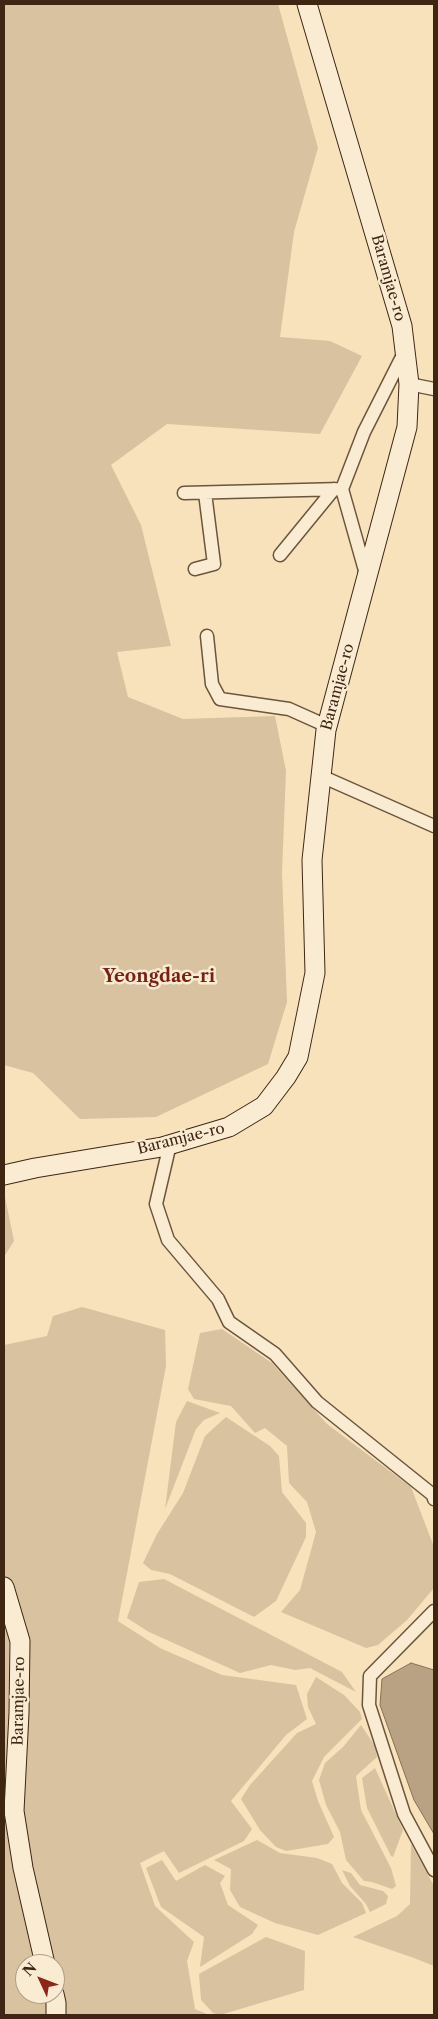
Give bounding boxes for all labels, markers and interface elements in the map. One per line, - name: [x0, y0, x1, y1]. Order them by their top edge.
- street label: Baramjae-ro: [367, 233, 409, 323]
- street label: Baramjae-ro: [318, 642, 358, 732]
- district label: Yeongdae-ri: [103, 966, 215, 988]
- street label: Baramjae-ro: [136, 1119, 226, 1159]
- street label: Baramjae-ro: [9, 1656, 29, 1746]
- north arrow: [15, 1954, 65, 2004]
- text: N: [19, 1959, 40, 1980]

